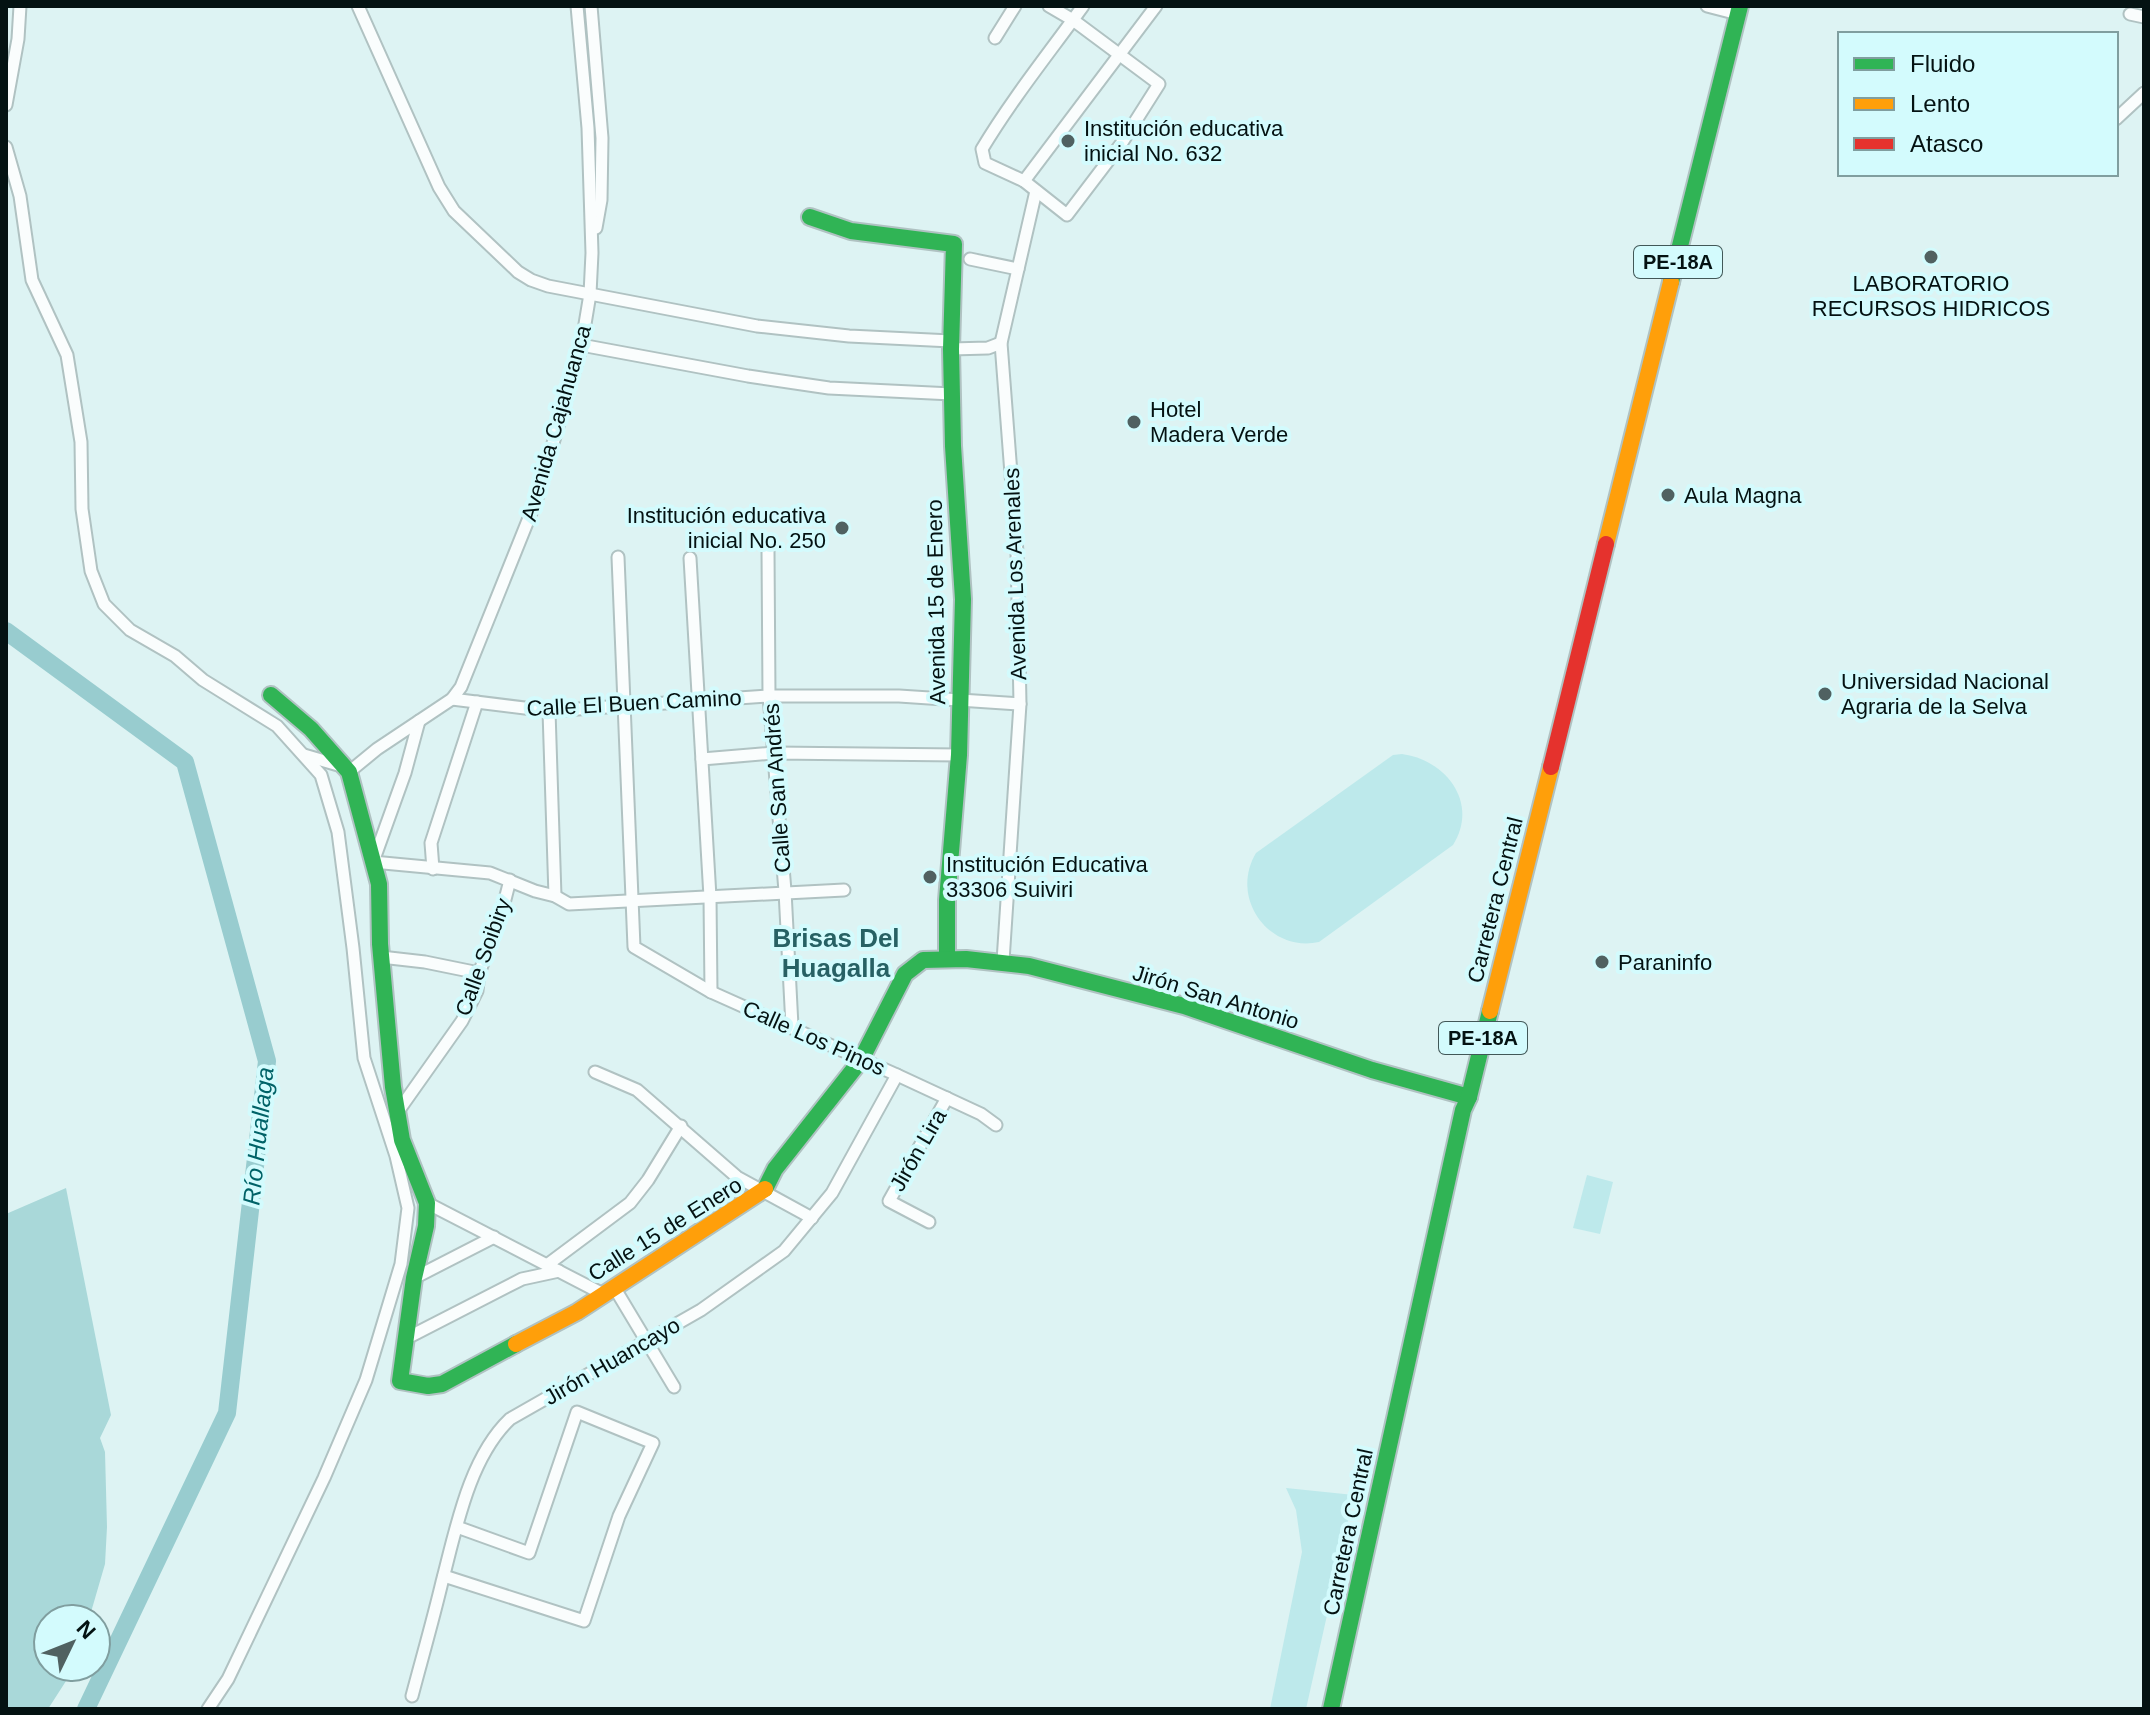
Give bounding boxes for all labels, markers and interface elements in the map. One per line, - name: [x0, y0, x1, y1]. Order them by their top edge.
- legend: [1838, 32, 2118, 176]
- text: Fluido: [1910, 50, 1975, 77]
- text: Lento: [1910, 90, 1970, 117]
- place label: Institución educativa inicial No. 632: [1084, 116, 1284, 166]
- text: Atasco: [1910, 130, 1983, 157]
- marker: Institución educativa inicial No. 632: [1059, 132, 1077, 150]
- road number: PE-18A: [1634, 246, 1722, 278]
- marker: LABORATORIO RECURSOS HIDRICOS: [1922, 248, 1940, 266]
- place label: LABORATORIO RECURSOS HIDRICOS: [1812, 271, 2050, 321]
- street label: Avenida Cajahuanca: [516, 321, 596, 524]
- place label: Hotel Madera Verde: [1150, 397, 1288, 447]
- marker: Hotel Madera Verde: [1125, 413, 1143, 431]
- street label: Avenida Los Arenales: [999, 467, 1031, 681]
- place label: Aula Magna: [1684, 483, 1802, 508]
- marker: Aula Magna: [1659, 486, 1677, 504]
- street label: Avenida 15 de Enero: [922, 499, 950, 705]
- place label: Institución educativa inicial No. 250: [627, 503, 827, 553]
- marker: Institución educativa inicial No. 250: [833, 519, 851, 537]
- place label: Universidad Nacional Agraria de la Selva: [1841, 669, 2049, 719]
- street label: Calle El Buen Camino: [526, 685, 742, 721]
- marker: Universidad Nacional Agraria de la Selva: [1816, 685, 1834, 703]
- street label: Calle San Andrés: [759, 702, 795, 874]
- street label: Carretera Central: [1462, 815, 1528, 985]
- place label: Institución Educativa 33306 Suiviri: [946, 852, 1149, 902]
- marker: Institución Educativa 33306 Suiviri: [921, 868, 939, 886]
- street label: Calle Soibiry: [450, 895, 516, 1019]
- district label: Brisas Del Huagalla: [772, 923, 900, 983]
- place label: Paraninfo: [1618, 950, 1712, 975]
- marker: Paraninfo: [1593, 953, 1611, 971]
- street label: Jirón San Antonio: [1130, 960, 1302, 1034]
- street label: Calle Los Pinos: [739, 995, 889, 1081]
- road number: PE-18A: [1439, 1022, 1527, 1054]
- water label: Río Huallaga: [237, 1066, 279, 1206]
- street label: Jirón Lira: [885, 1104, 952, 1195]
- street label: Calle 15 de Enero: [584, 1172, 746, 1286]
- street label: Jirón Huancayo: [540, 1312, 684, 1410]
- street label: Carretera Central: [1318, 1446, 1378, 1618]
- north arrow: [32, 1603, 112, 1683]
- text: N: [72, 1615, 101, 1644]

